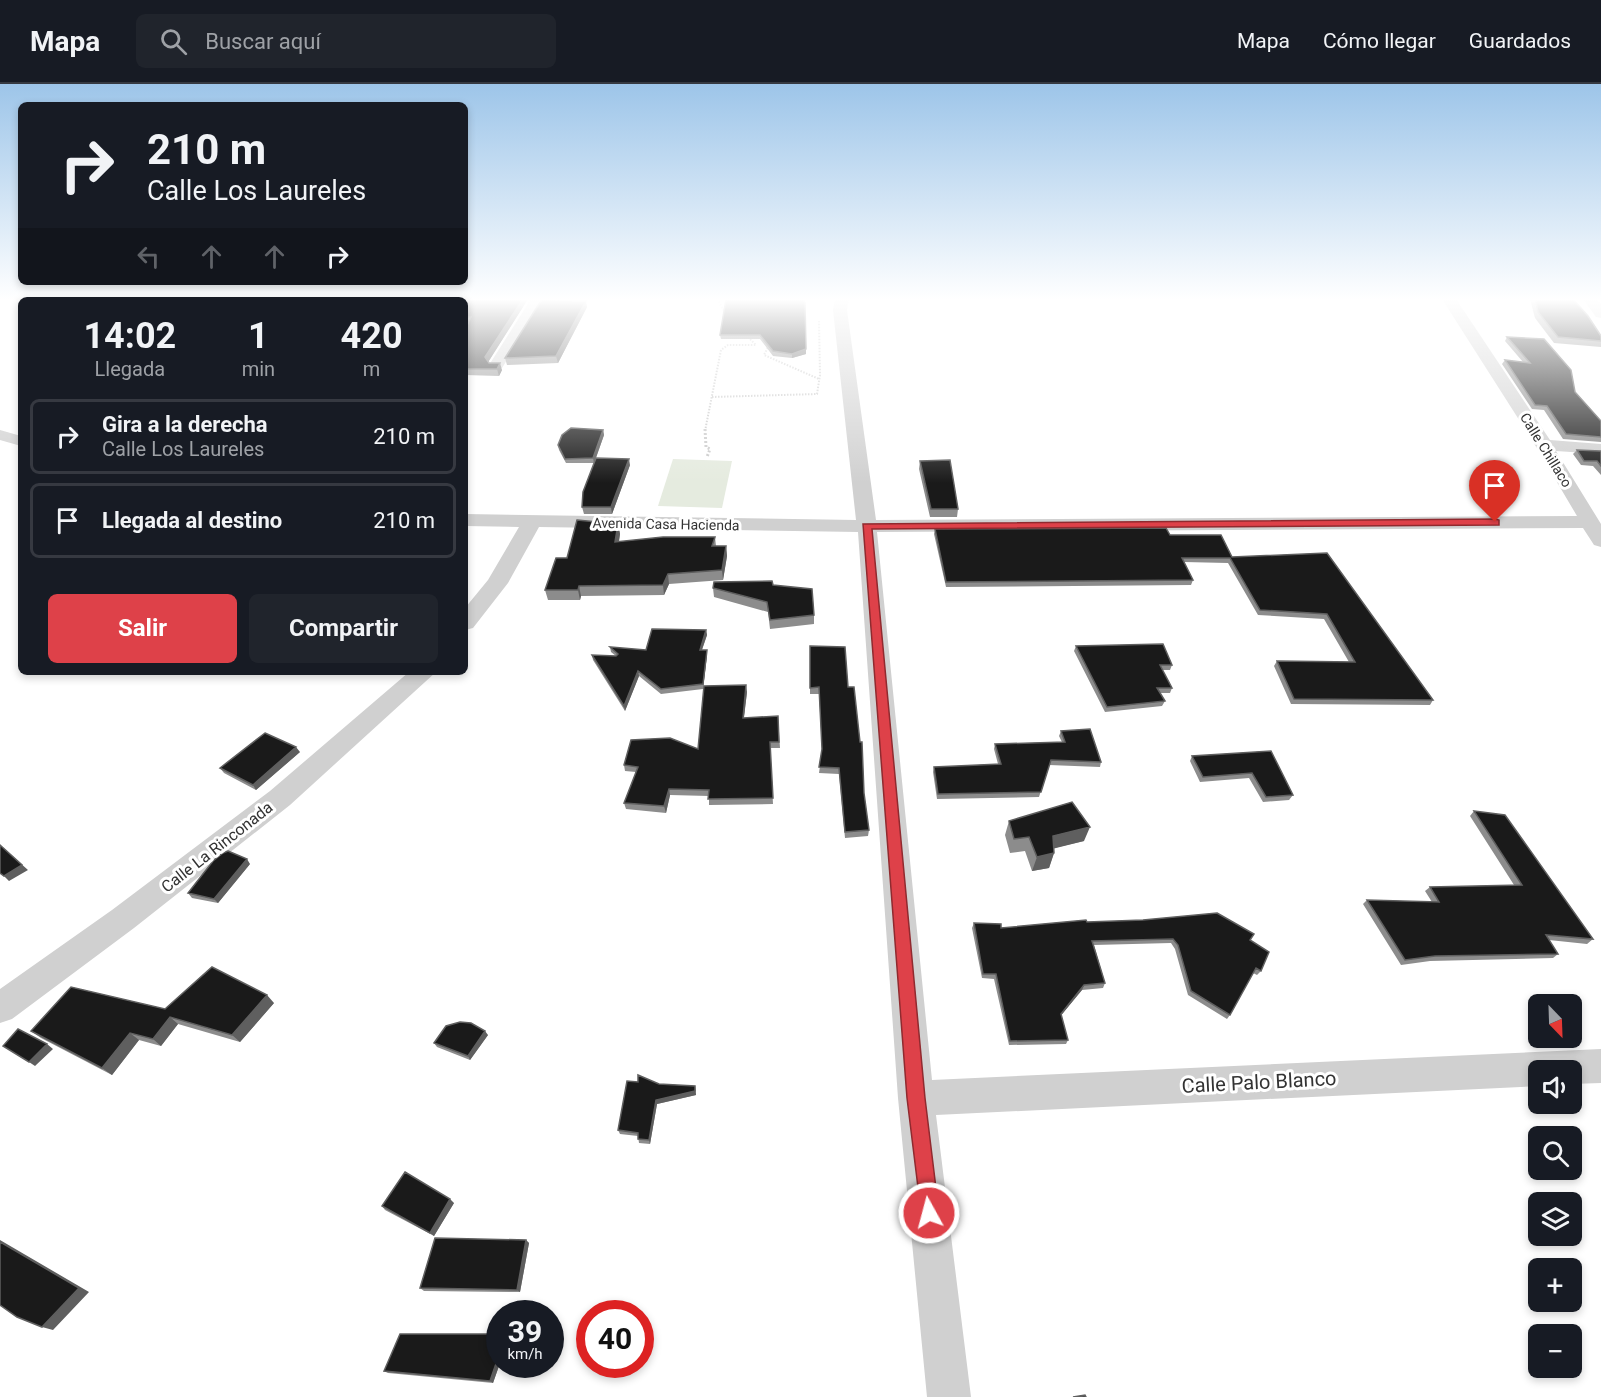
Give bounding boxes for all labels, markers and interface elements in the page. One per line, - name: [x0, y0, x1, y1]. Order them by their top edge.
- search box: [136, 14, 556, 68]
- text: Mapa: [30, 25, 100, 58]
- icon: search: [157, 25, 190, 58]
- text: Buscar aquí: [205, 29, 321, 54]
- text: Mapa: [1237, 29, 1290, 53]
- text: Cómo llegar: [1323, 29, 1436, 53]
- text: Guardados: [1469, 29, 1571, 53]
- text: 210 m: [147, 125, 266, 174]
- icon: right: [48, 126, 126, 204]
- text: Calle Los Laureles: [147, 175, 366, 207]
- icon: left: [132, 240, 165, 273]
- icon: ahead: [195, 240, 228, 273]
- icon: ahead: [258, 240, 291, 273]
- icon: right: [321, 240, 354, 273]
- text: 14:02: [83, 315, 176, 357]
- text: 1: [248, 315, 269, 357]
- text: 420: [341, 315, 403, 357]
- text: Llegada: [95, 357, 165, 381]
- text: min: [242, 357, 275, 381]
- text: m: [363, 357, 380, 381]
- street label: Calle Chillaco: [1517, 410, 1575, 490]
- text: Gira a la derecha: [102, 412, 268, 437]
- icon: right: [51, 420, 84, 453]
- text: 210 m: [373, 424, 435, 449]
- text: Calle Los Laureles: [102, 437, 264, 461]
- pin: [1469, 460, 1520, 522]
- icon: arrive: [1478, 469, 1511, 502]
- icon: arrive: [51, 504, 84, 537]
- text: Llegada al destino: [102, 508, 282, 533]
- text: 210 m: [373, 508, 435, 533]
- street label: Avenida Casa Hacienda: [592, 515, 740, 533]
- button: Salir: [48, 594, 237, 663]
- button: Compartir: [249, 594, 438, 663]
- street label: Calle La Rinconada: [158, 798, 276, 896]
- north arrow: [1528, 994, 1582, 1048]
- map controls: [1528, 994, 1582, 1378]
- button: sound: [1528, 1060, 1582, 1114]
- street label: Calle Palo Blanco: [1181, 1066, 1337, 1098]
- button: search: [1528, 1126, 1582, 1180]
- position arrow: [897, 1181, 961, 1245]
- button: layers: [1528, 1192, 1582, 1246]
- button: +: [1528, 1258, 1582, 1312]
- speed limit sign: 40: [576, 1300, 654, 1378]
- text: 39: [508, 1314, 542, 1349]
- button: −: [1528, 1324, 1582, 1378]
- text: km/h: [507, 1345, 543, 1363]

